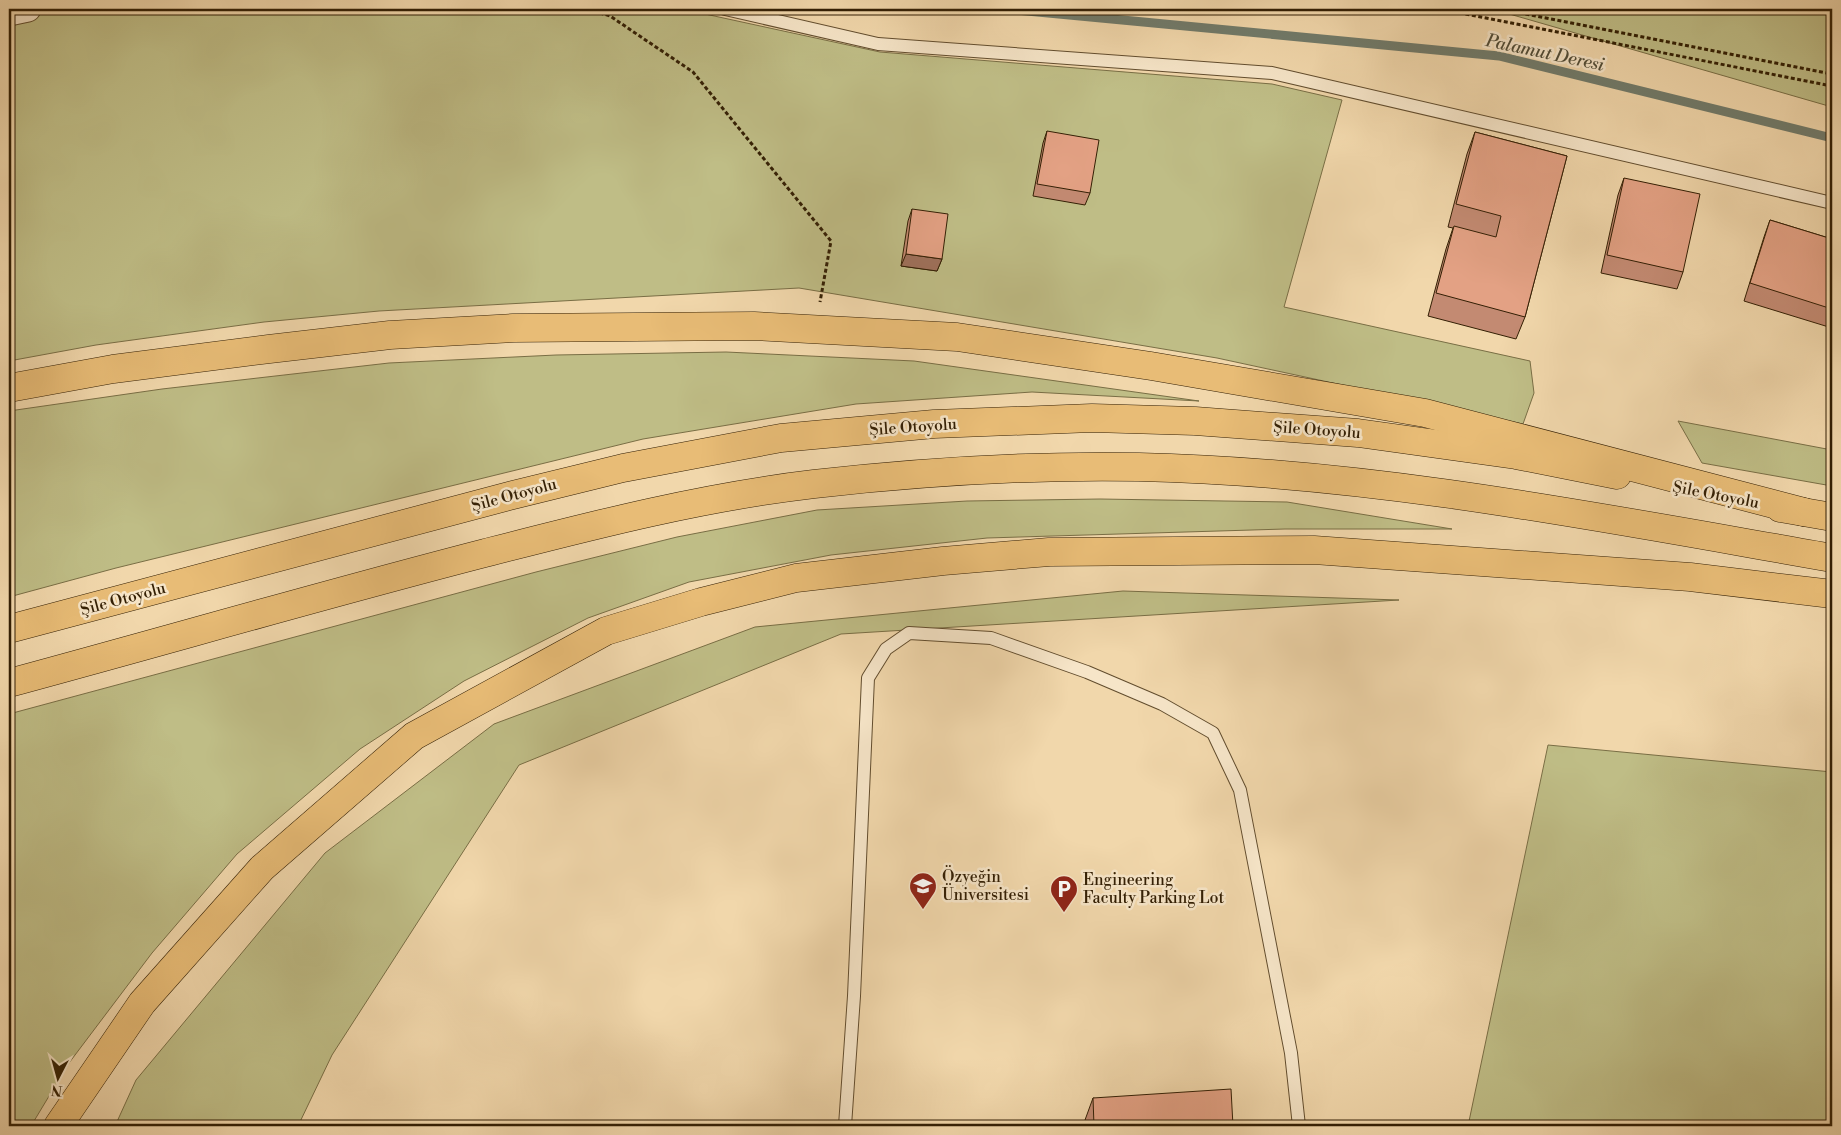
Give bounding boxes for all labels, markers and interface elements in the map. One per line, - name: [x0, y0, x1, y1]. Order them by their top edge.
- water label: Palamut Deresi: [1483, 29, 1607, 77]
- street label: Şile Otoyolu: [869, 414, 957, 440]
- street label: Şile Otoyolu: [1273, 417, 1361, 443]
- street label: Şile Otoyolu: [469, 474, 559, 516]
- street label: Şile Otoyolu: [1671, 477, 1761, 513]
- street label: Şile Otoyolu: [78, 578, 168, 620]
- place label: Özyeğin Üniversitesi: [942, 865, 1029, 905]
- place label: Engineering Faculty Parking Lot: [1083, 870, 1224, 908]
- school or university icon: Özyeğin Üniversitesi: [908, 871, 938, 910]
- parking icon: Engineering Faculty Parking Lot: [1049, 874, 1079, 913]
- north arrow: [32, 1052, 82, 1102]
- text: N: [50, 1080, 63, 1099]

